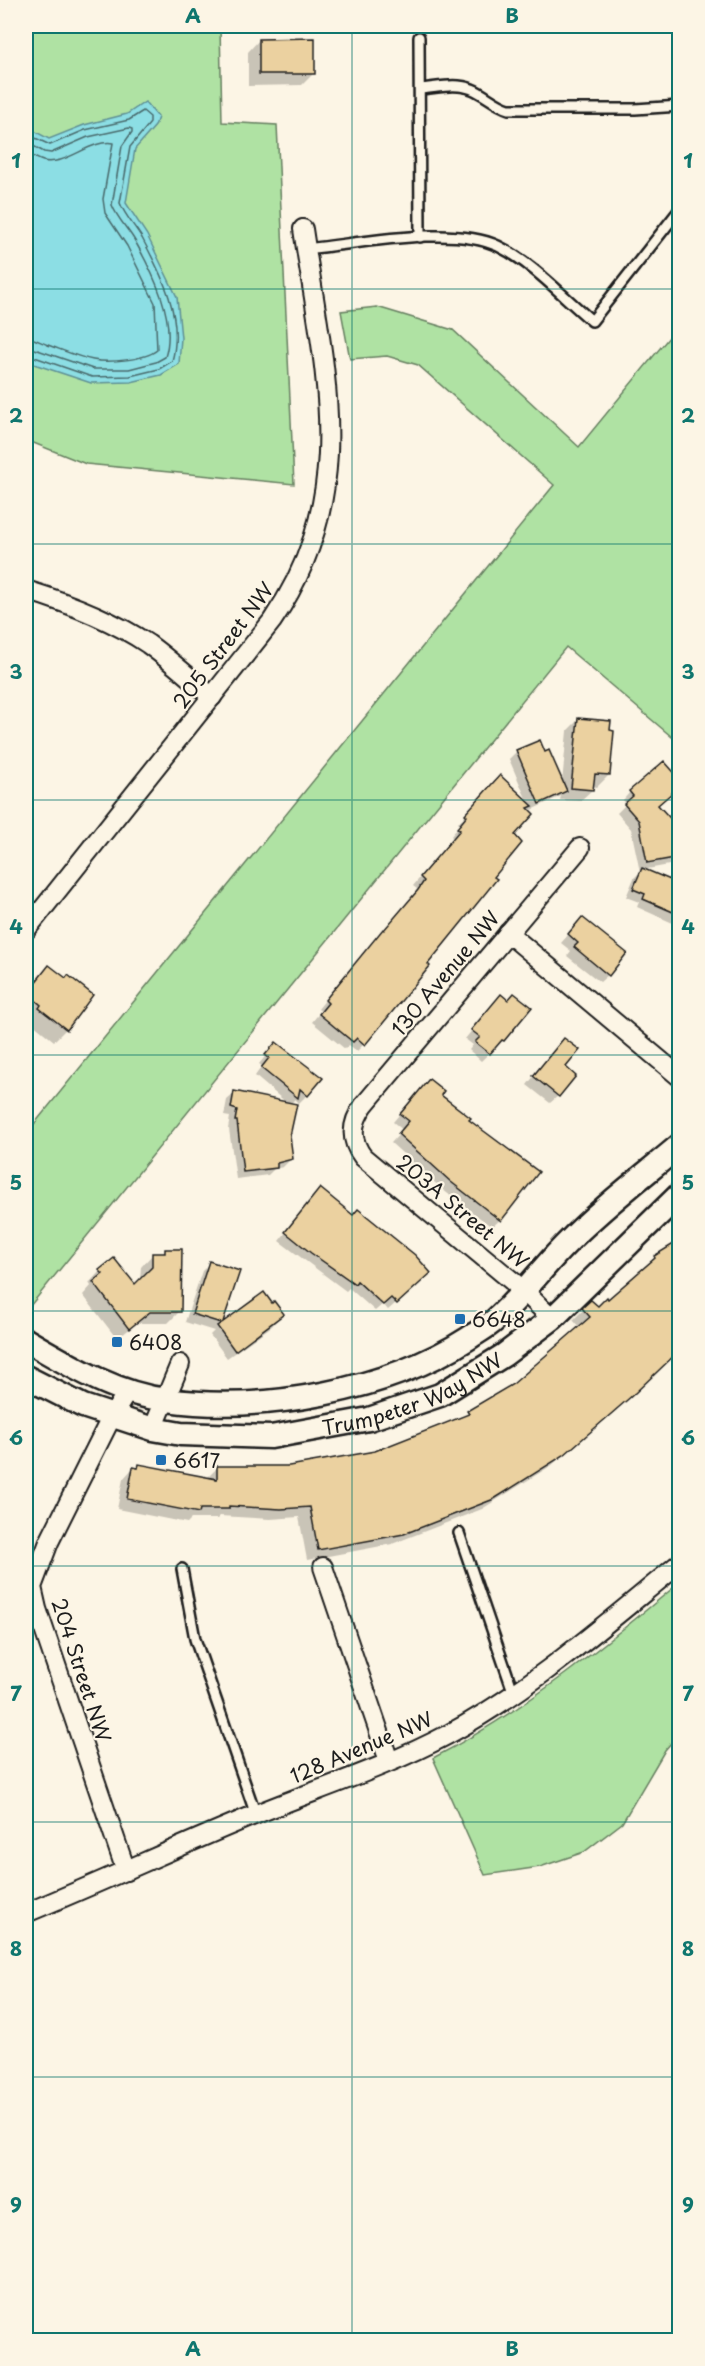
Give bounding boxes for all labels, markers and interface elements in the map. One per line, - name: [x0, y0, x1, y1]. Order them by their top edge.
- text: A: [185, 0, 201, 30]
- text: B: [505, 0, 519, 30]
- text: 1: [11, 145, 21, 175]
- text: 1: [683, 145, 693, 175]
- text: 2: [9, 400, 23, 430]
- text: 2: [681, 400, 695, 430]
- street label: 205 Street NW: [165, 575, 281, 714]
- text: 3: [9, 656, 23, 686]
- text: 3: [681, 656, 695, 686]
- street label: 130 Avenue NW: [384, 904, 507, 1042]
- text: 4: [9, 911, 23, 941]
- text: 4: [681, 911, 695, 941]
- street label: 203A Street NW: [390, 1147, 536, 1276]
- text: 5: [10, 1167, 22, 1197]
- text: 5: [682, 1167, 694, 1197]
- place label: 6648: [472, 1304, 526, 1334]
- marker: 6648: [453, 1312, 467, 1326]
- place label: 6408: [129, 1327, 182, 1357]
- marker: 6408: [110, 1335, 124, 1349]
- street label: Trumpeter Way NW: [319, 1344, 509, 1442]
- text: 6: [9, 1422, 23, 1452]
- text: 6: [681, 1422, 695, 1452]
- place label: 6617: [173, 1445, 220, 1475]
- marker: 6617: [154, 1453, 168, 1467]
- street label: 204 Street NW: [45, 1594, 120, 1746]
- text: 7: [10, 1678, 22, 1708]
- text: 7: [682, 1678, 694, 1708]
- street label: 128 Avenue NW: [285, 1703, 437, 1790]
- text: 8: [10, 1933, 22, 1963]
- text: 8: [682, 1933, 694, 1963]
- text: 9: [10, 2189, 22, 2219]
- text: 9: [682, 2189, 694, 2219]
- text: A: [185, 2333, 201, 2363]
- text: B: [505, 2333, 519, 2363]

